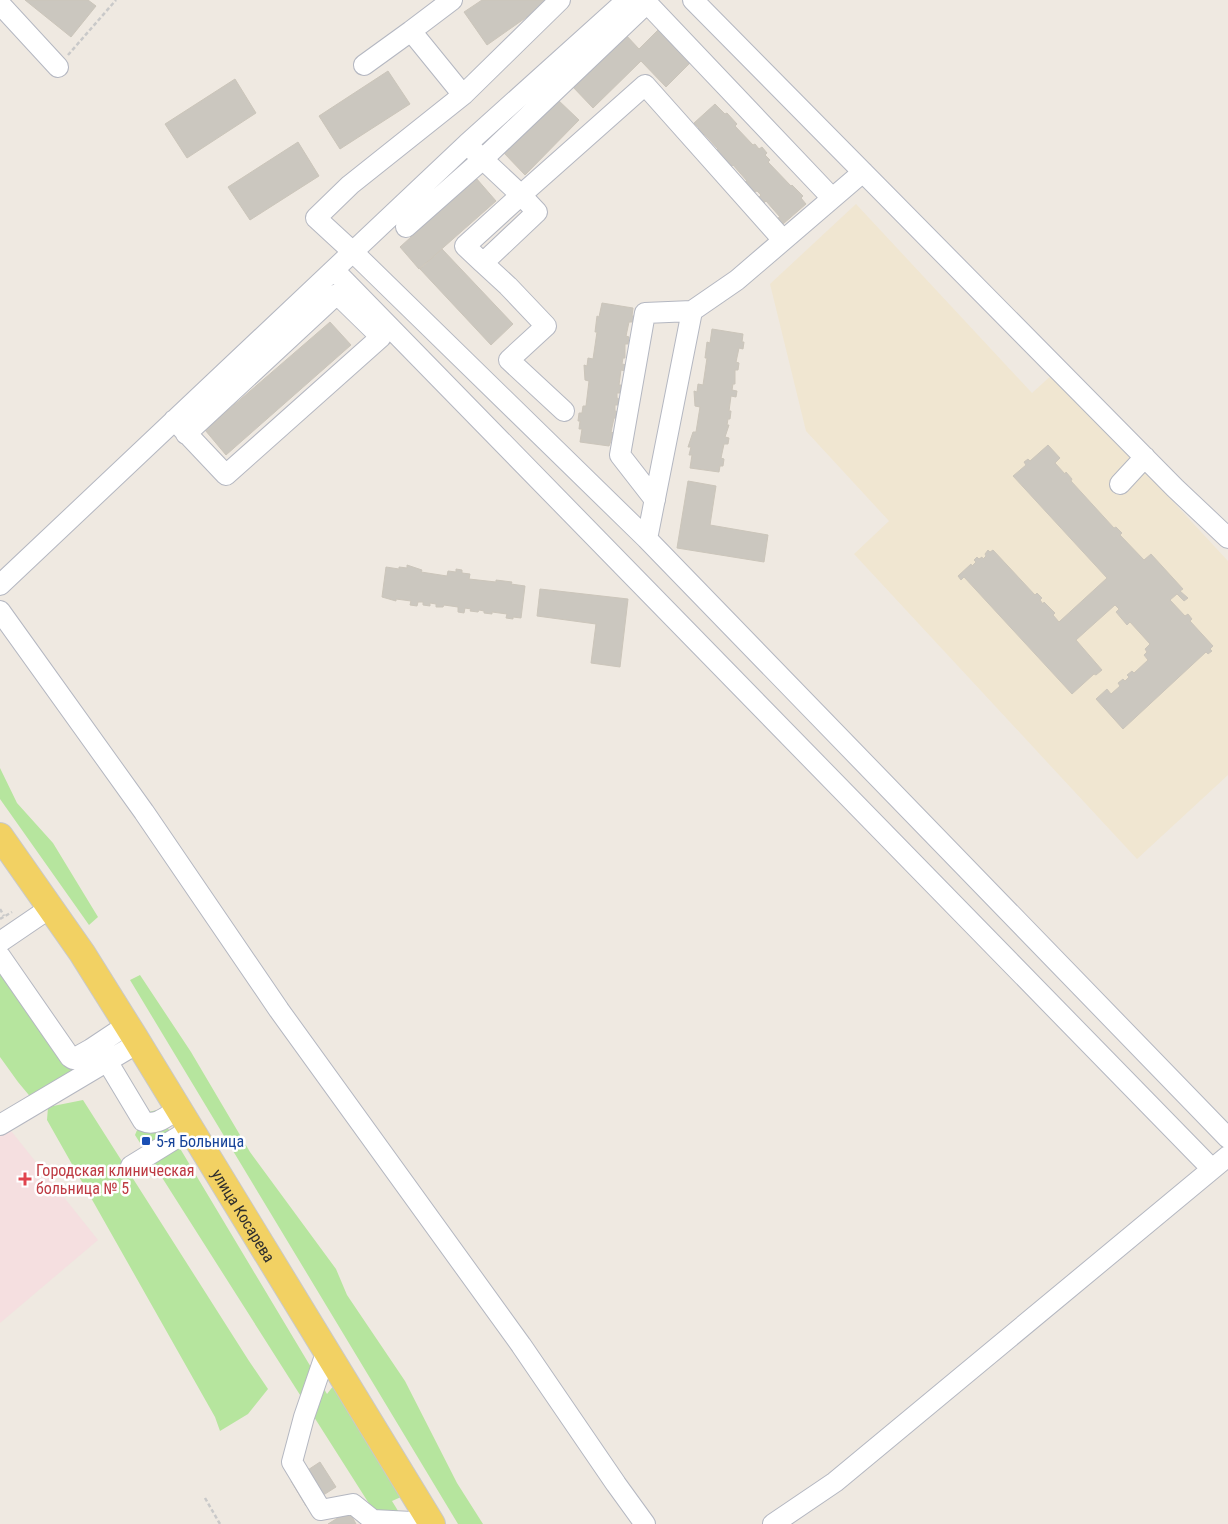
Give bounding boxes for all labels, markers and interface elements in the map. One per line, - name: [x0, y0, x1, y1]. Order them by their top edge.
- place label: 5-я Больница: [156, 1132, 244, 1151]
- marker: 5-я Больница: [140, 1135, 152, 1147]
- place label: Городская клиническая больница № 5: [36, 1161, 194, 1198]
- street label: улица Косарева: [208, 1166, 279, 1266]
- marker: Городская клиническая больница № 5: [18, 1172, 32, 1186]

